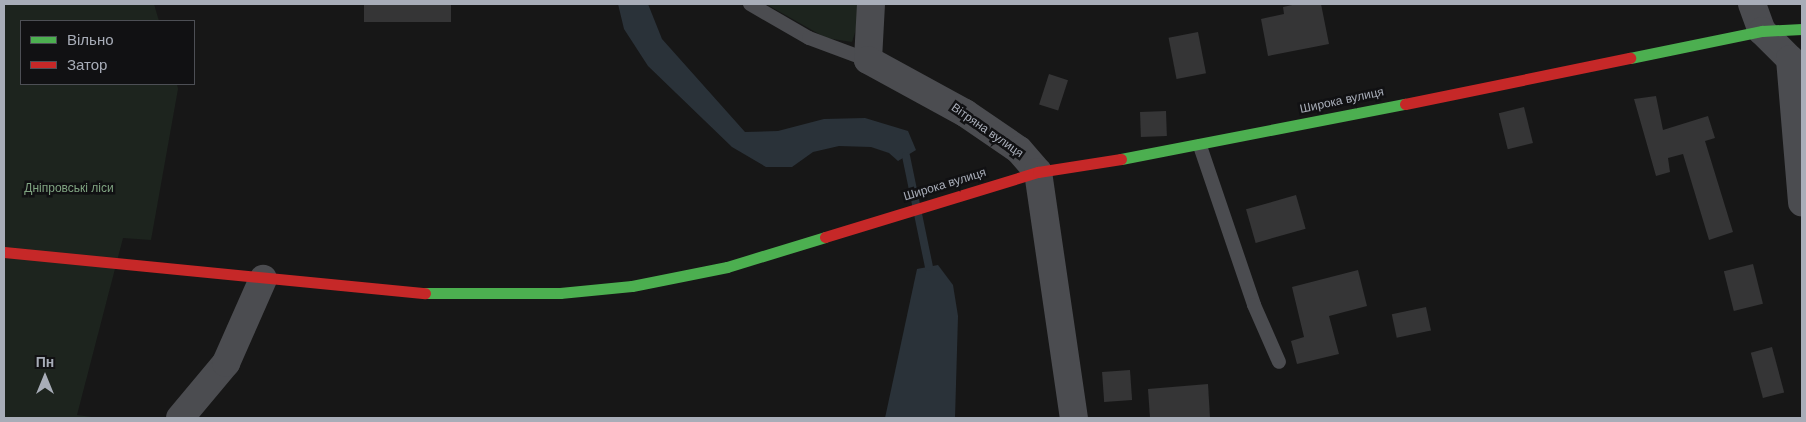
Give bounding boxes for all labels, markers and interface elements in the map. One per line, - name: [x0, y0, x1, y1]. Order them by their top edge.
- legend: [20, 20, 195, 85]
- text: Вільно: [67, 31, 114, 48]
- text: Затор: [67, 56, 107, 73]
- street label: Широка вулиця: [1299, 85, 1385, 117]
- street label: Вітряна вулиця: [948, 101, 1026, 161]
- street label: Широка вулиця: [902, 166, 988, 204]
- park label: Дніпровські ліси: [24, 182, 114, 196]
- north arrow: [20, 352, 70, 402]
- text: Пн: [36, 354, 54, 370]

